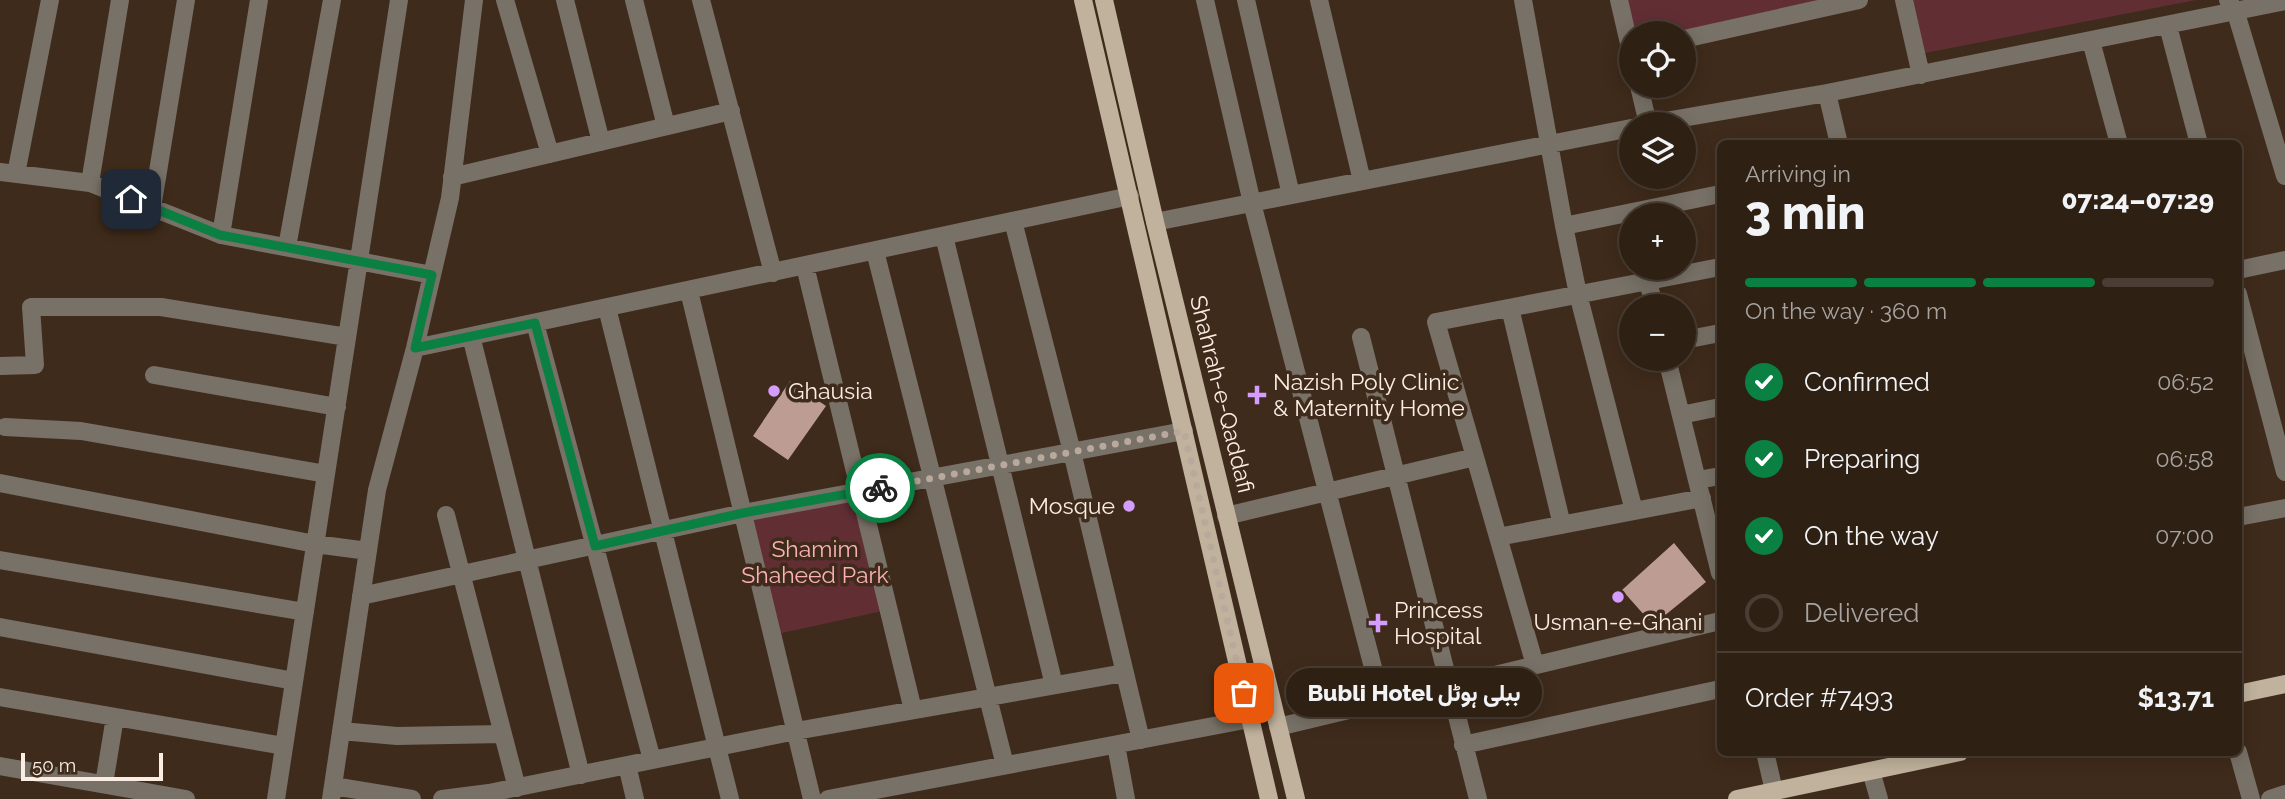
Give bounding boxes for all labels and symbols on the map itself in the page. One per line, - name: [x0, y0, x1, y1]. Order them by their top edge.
- pin: [101, 169, 161, 229]
- street label: Shahrah-e-Qaddafi: [1185, 292, 1260, 495]
- place label: Nazish Poly Clinic & Maternity Home: [1273, 368, 1465, 421]
- place label: Ghausia: [788, 377, 873, 404]
- marker: Ghausia: [766, 383, 782, 399]
- marker: Nazish Poly Clinic & Maternity Home: [1247, 385, 1267, 405]
- courier: [845, 453, 915, 523]
- place label: Mosque: [1029, 492, 1115, 519]
- marker: Mosque: [1121, 498, 1137, 514]
- park label: Shamim Shaheed Park: [741, 535, 889, 588]
- marker: Usman-e-Ghani: [1610, 589, 1626, 605]
- place label: Princess Hospital: [1394, 596, 1483, 649]
- place label: Usman-e-Ghani: [1533, 608, 1703, 635]
- marker: Princess Hospital: [1368, 613, 1388, 633]
- pin: [1214, 663, 1274, 723]
- callout: Bubli Hotel ببلی ہوٹل: [1286, 668, 1542, 718]
- scale bar: [21, 750, 163, 782]

